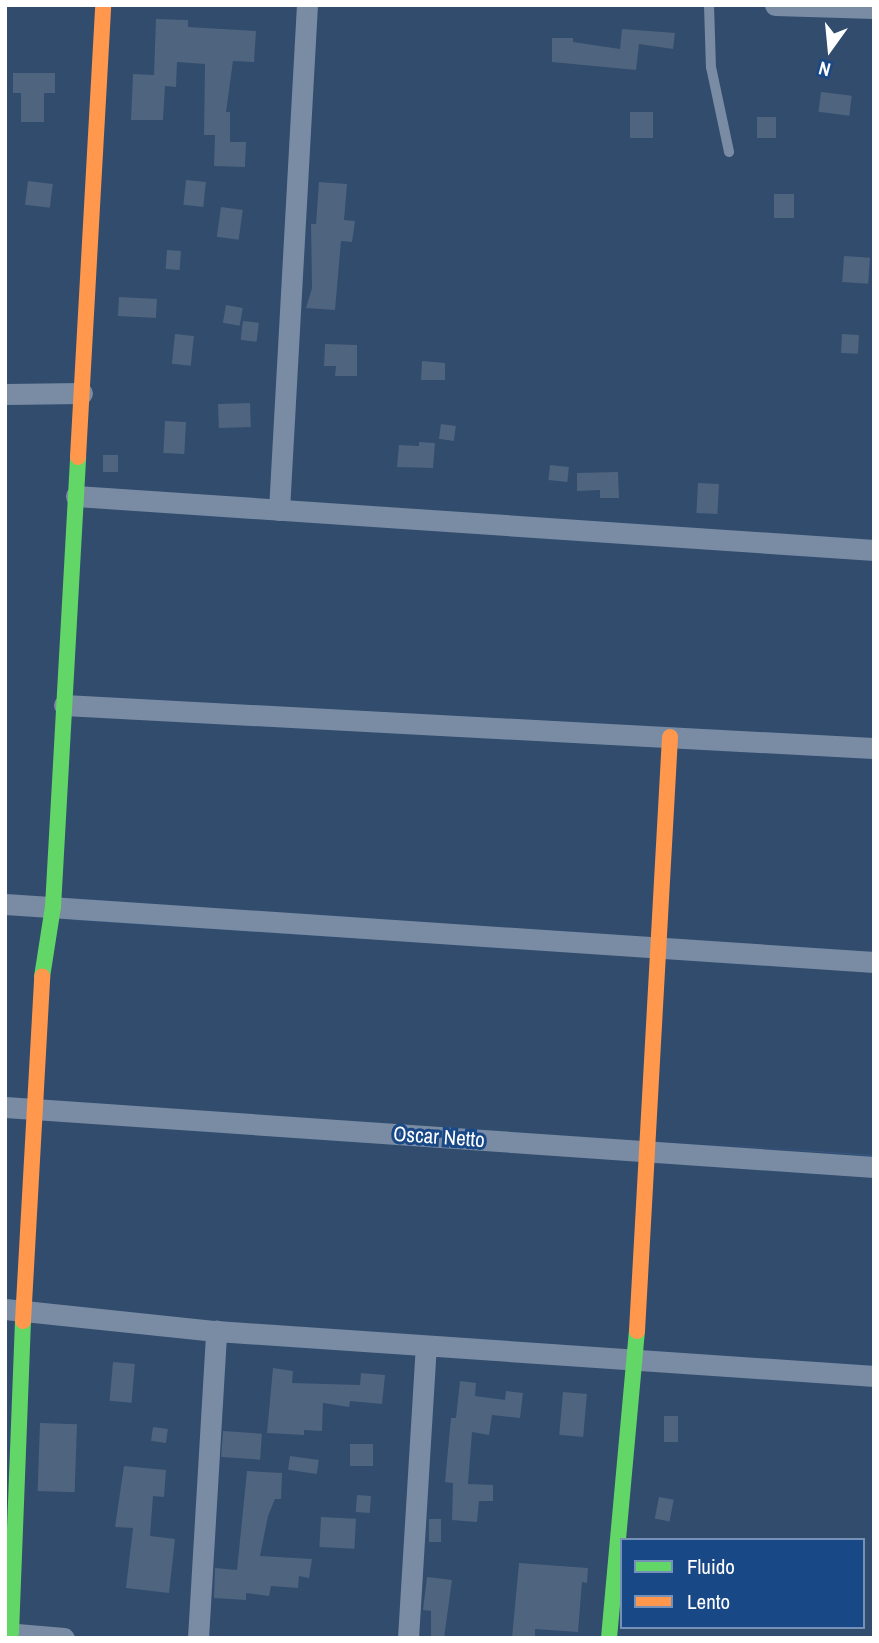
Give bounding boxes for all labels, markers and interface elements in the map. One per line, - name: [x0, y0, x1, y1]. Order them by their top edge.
- north arrow: [795, 14, 865, 84]
- text: N: [816, 55, 833, 83]
- street label: Oscar Netto: [392, 1121, 486, 1153]
- legend: [620, 1538, 865, 1629]
- text: Fluido: [687, 1552, 735, 1581]
- text: Lento: [687, 1587, 730, 1616]

